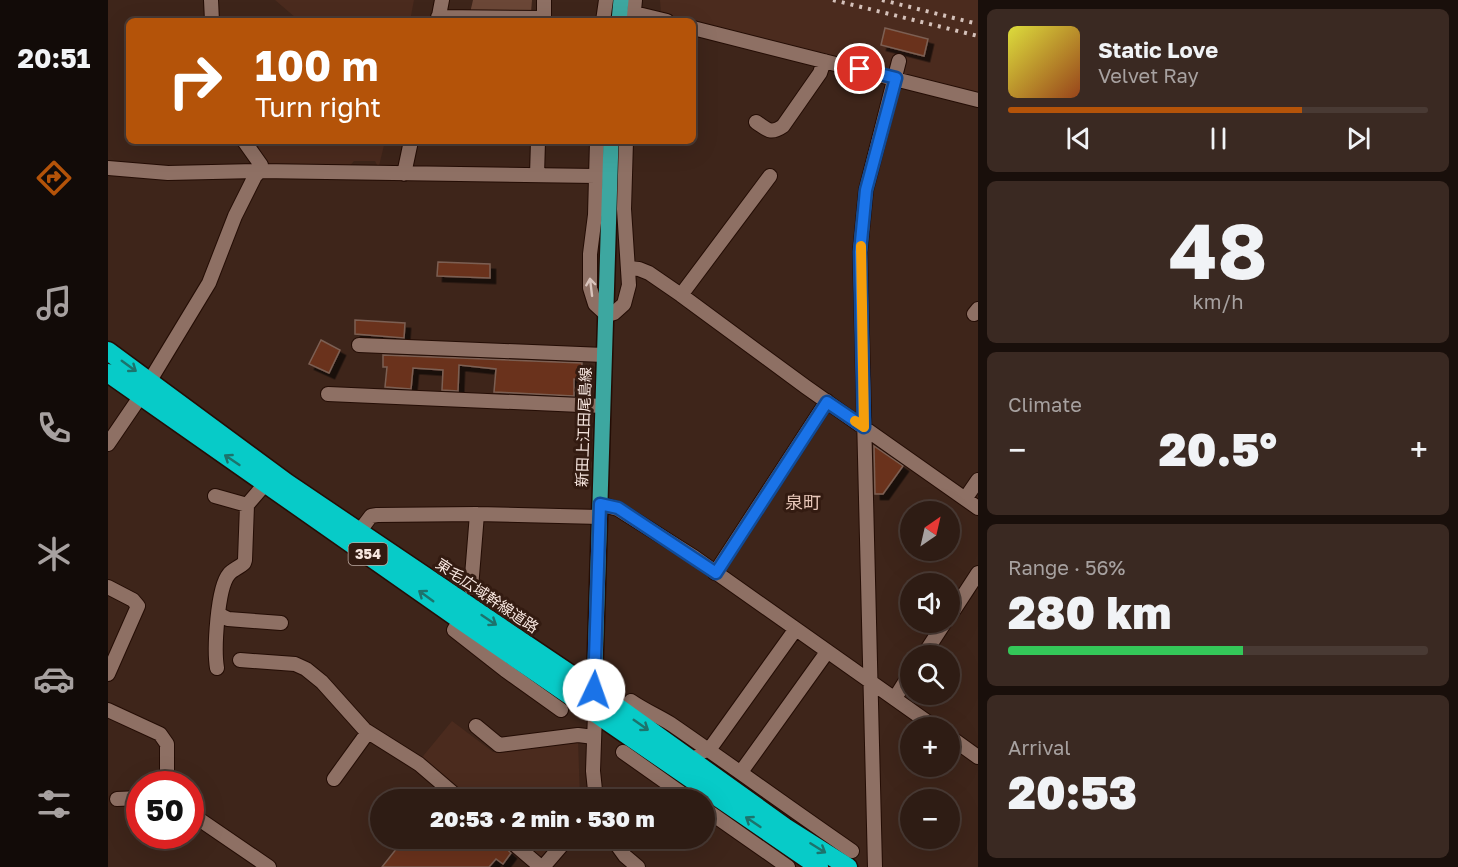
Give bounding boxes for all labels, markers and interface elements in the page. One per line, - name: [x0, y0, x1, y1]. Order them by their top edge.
- text: Static Love: [1098, 36, 1218, 63]
- text: 100 m: [255, 40, 378, 90]
- text: 20:51: [17, 42, 91, 74]
- icon: right: [156, 42, 234, 120]
- pin: [834, 43, 885, 94]
- icon: arrive: [843, 52, 876, 85]
- text: Velvet Ray: [1098, 63, 1199, 87]
- text: Turn right: [255, 91, 381, 123]
- icon: previous: [1062, 122, 1095, 155]
- icon: pause: [1202, 122, 1235, 155]
- icon: next: [1342, 122, 1375, 155]
- icon: directions: [33, 157, 75, 199]
- text: 48: [1169, 203, 1267, 296]
- one-way arrow: [585, 278, 596, 297]
- icon: music: [33, 282, 75, 324]
- text: km/h: [1193, 289, 1243, 313]
- one-way arrow: [120, 360, 136, 372]
- street label: 新田上江田尾島線: [572, 367, 594, 487]
- text: Climate: [1008, 392, 1082, 416]
- icon: phone: [33, 407, 75, 449]
- text: 20.5°: [1159, 422, 1277, 476]
- text: −: [1008, 430, 1026, 469]
- text: +: [1410, 430, 1428, 469]
- one-way arrow: [225, 454, 241, 466]
- district label: 泉町: [785, 491, 821, 513]
- north arrow: [900, 501, 960, 561]
- map controls: [900, 501, 960, 849]
- icon: climate: [33, 533, 75, 575]
- road number: 354: [348, 543, 388, 565]
- street label: 東毛広域幹線道路: [433, 554, 542, 636]
- text: Range · 56%: [1008, 555, 1125, 579]
- button: sound: [900, 573, 960, 633]
- text: 280 km: [1008, 585, 1172, 639]
- one-way arrow: [419, 590, 435, 603]
- one-way arrow: [481, 614, 497, 626]
- button: search: [900, 645, 960, 705]
- icon: car: [33, 658, 75, 700]
- position arrow: [562, 658, 626, 722]
- button: +: [900, 717, 960, 777]
- one-way arrow: [632, 719, 648, 731]
- text: Arrival: [1008, 735, 1071, 759]
- text: 20:53: [1008, 765, 1137, 819]
- speed limit sign: 50: [126, 771, 204, 849]
- icon: filters: [33, 783, 75, 825]
- button: −: [900, 789, 960, 849]
- text: 20:53 · 2 min · 530 m: [430, 805, 655, 832]
- one-way arrow: [745, 816, 762, 828]
- one-way arrow: [809, 842, 826, 854]

